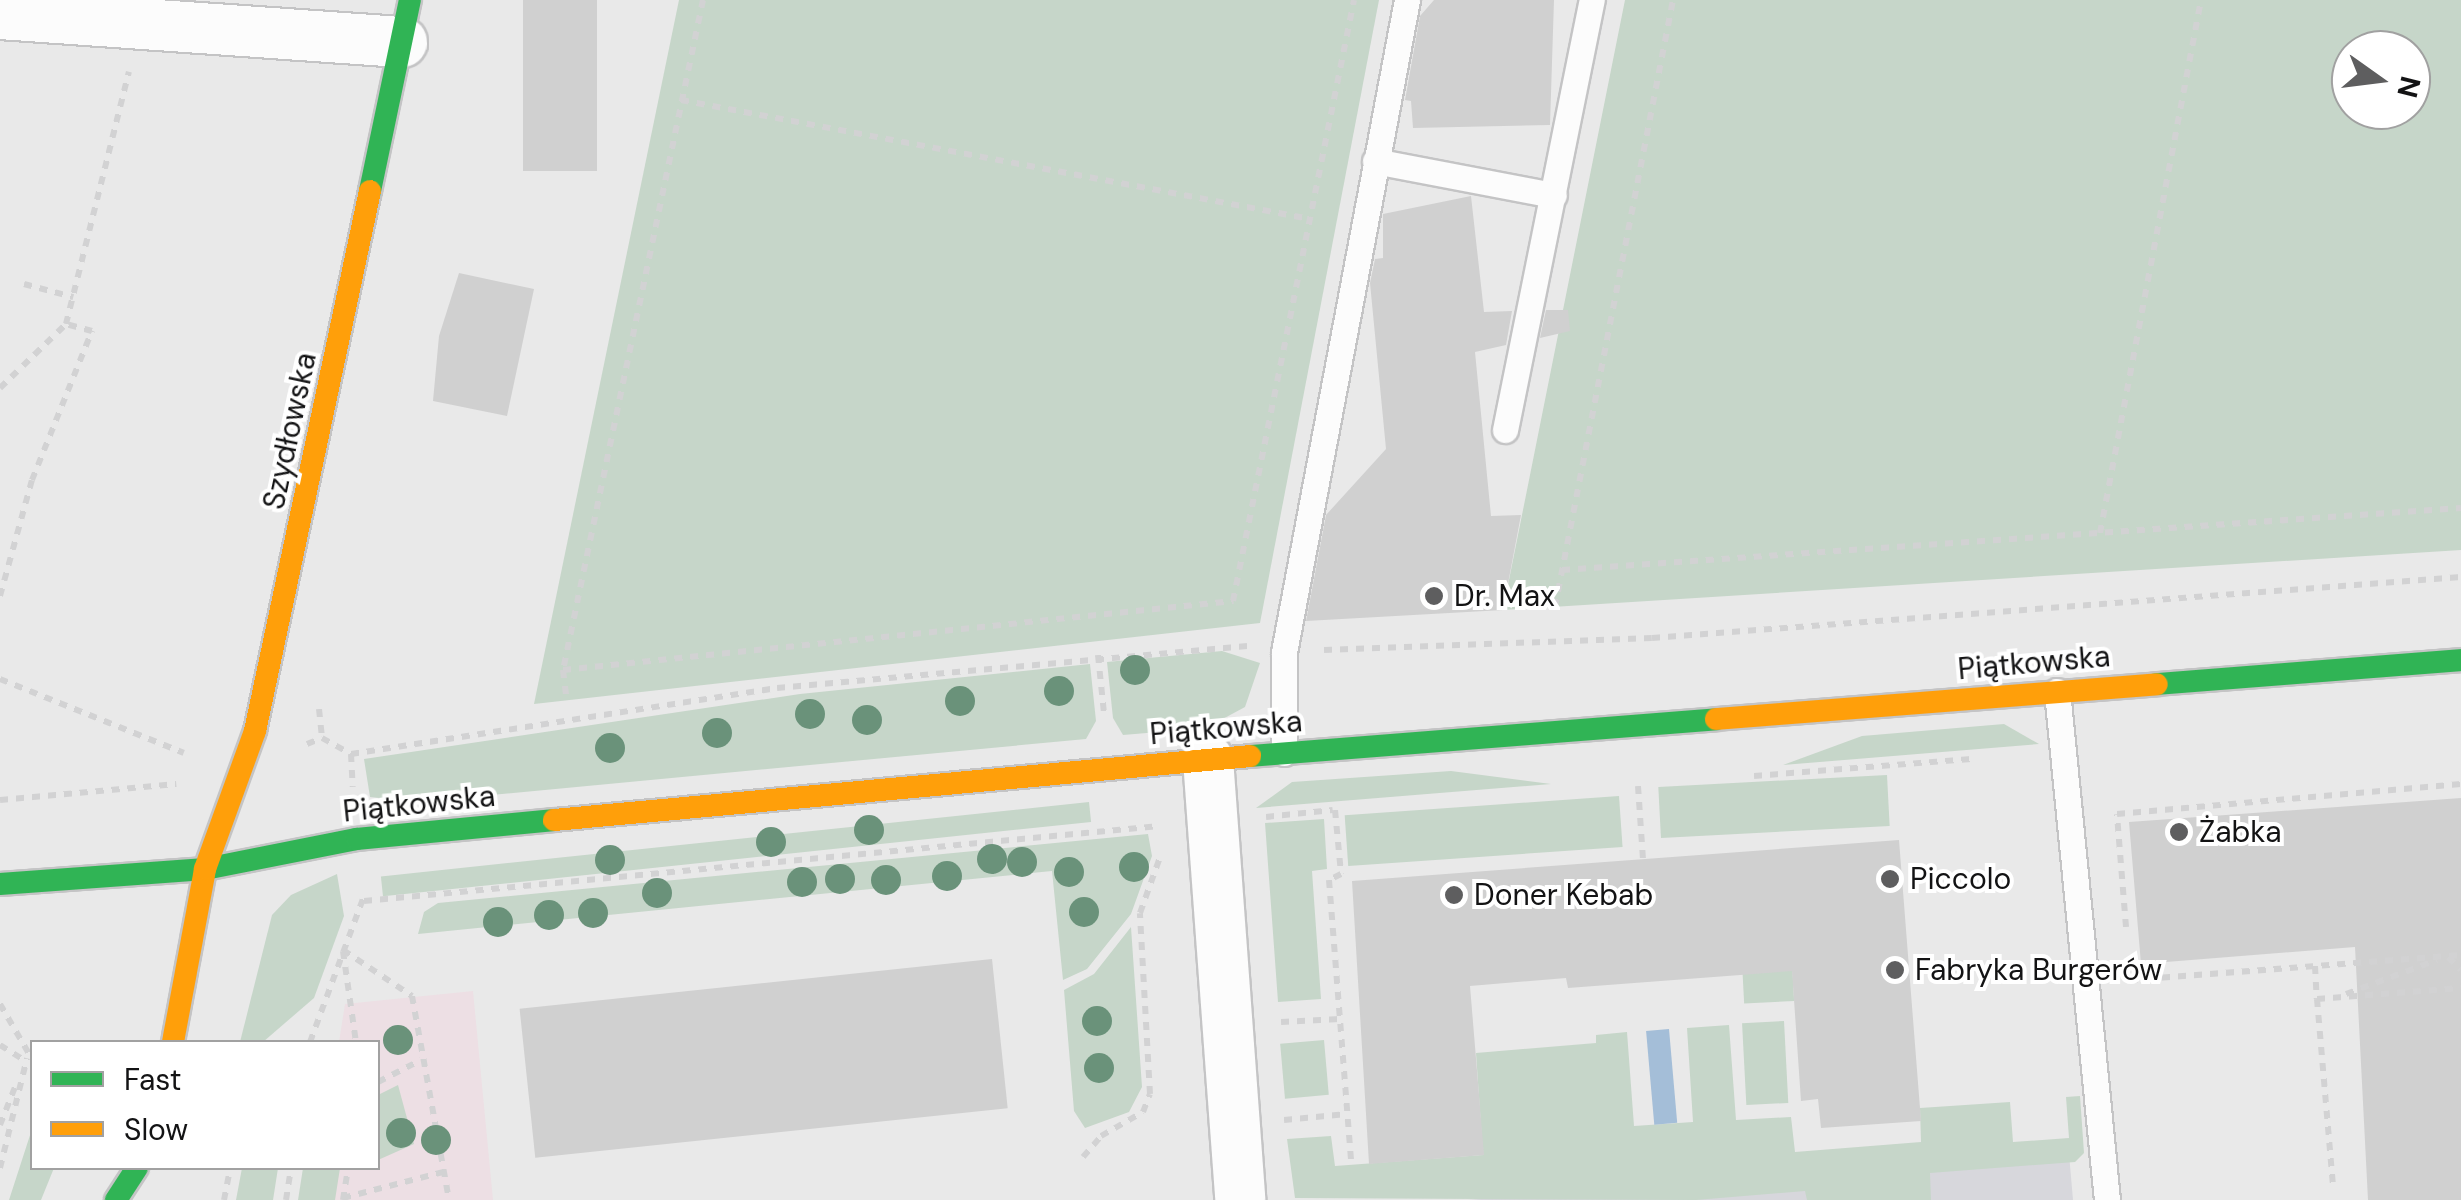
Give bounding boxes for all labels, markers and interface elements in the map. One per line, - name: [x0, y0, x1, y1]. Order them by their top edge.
- north arrow: [2331, 30, 2431, 130]
- text: N: [2388, 73, 2429, 101]
- street label: Szydłowska: [256, 349, 324, 513]
- place label: Dr. Max: [1454, 578, 1555, 614]
- marker: Dr. Max: [1423, 585, 1445, 607]
- street label: Piątkowska: [1956, 638, 2112, 688]
- street label: Piątkowska: [1148, 703, 1304, 753]
- street label: Piątkowska: [341, 778, 497, 830]
- place label: Żabka: [2199, 814, 2282, 850]
- marker: Żabka: [2168, 821, 2190, 843]
- place label: Piccolo: [1910, 861, 2011, 897]
- marker: Piccolo: [1879, 868, 1901, 890]
- place label: Doner Kebab: [1474, 877, 1653, 913]
- marker: Doner Kebab: [1443, 884, 1465, 906]
- place label: Fabryka Burgerów: [1915, 952, 2162, 988]
- marker: Fabryka Burgerów: [1884, 959, 1906, 981]
- legend: [30, 1040, 380, 1170]
- text: Fast: [124, 1060, 182, 1099]
- text: Slow: [124, 1110, 188, 1149]

